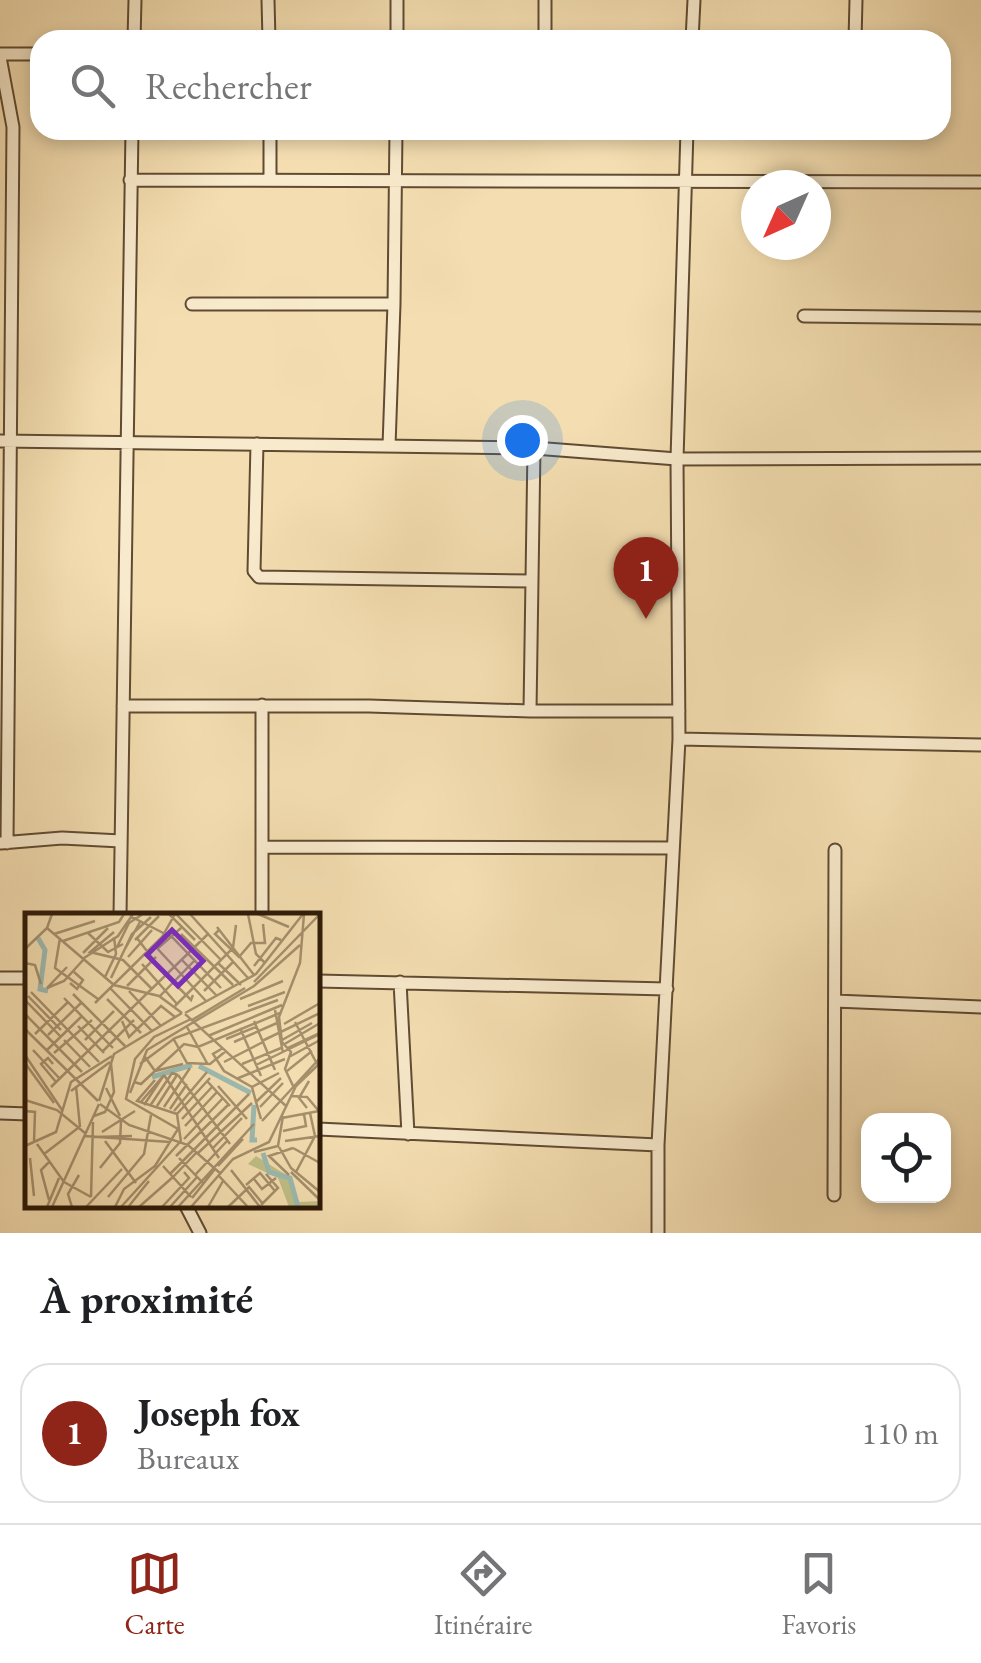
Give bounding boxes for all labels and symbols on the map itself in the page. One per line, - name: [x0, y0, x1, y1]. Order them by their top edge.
- north arrow: [741, 170, 831, 260]
- your location: [497, 415, 548, 466]
- pin: 1: [614, 536, 678, 619]
- inset map: [25, 913, 320, 1208]

